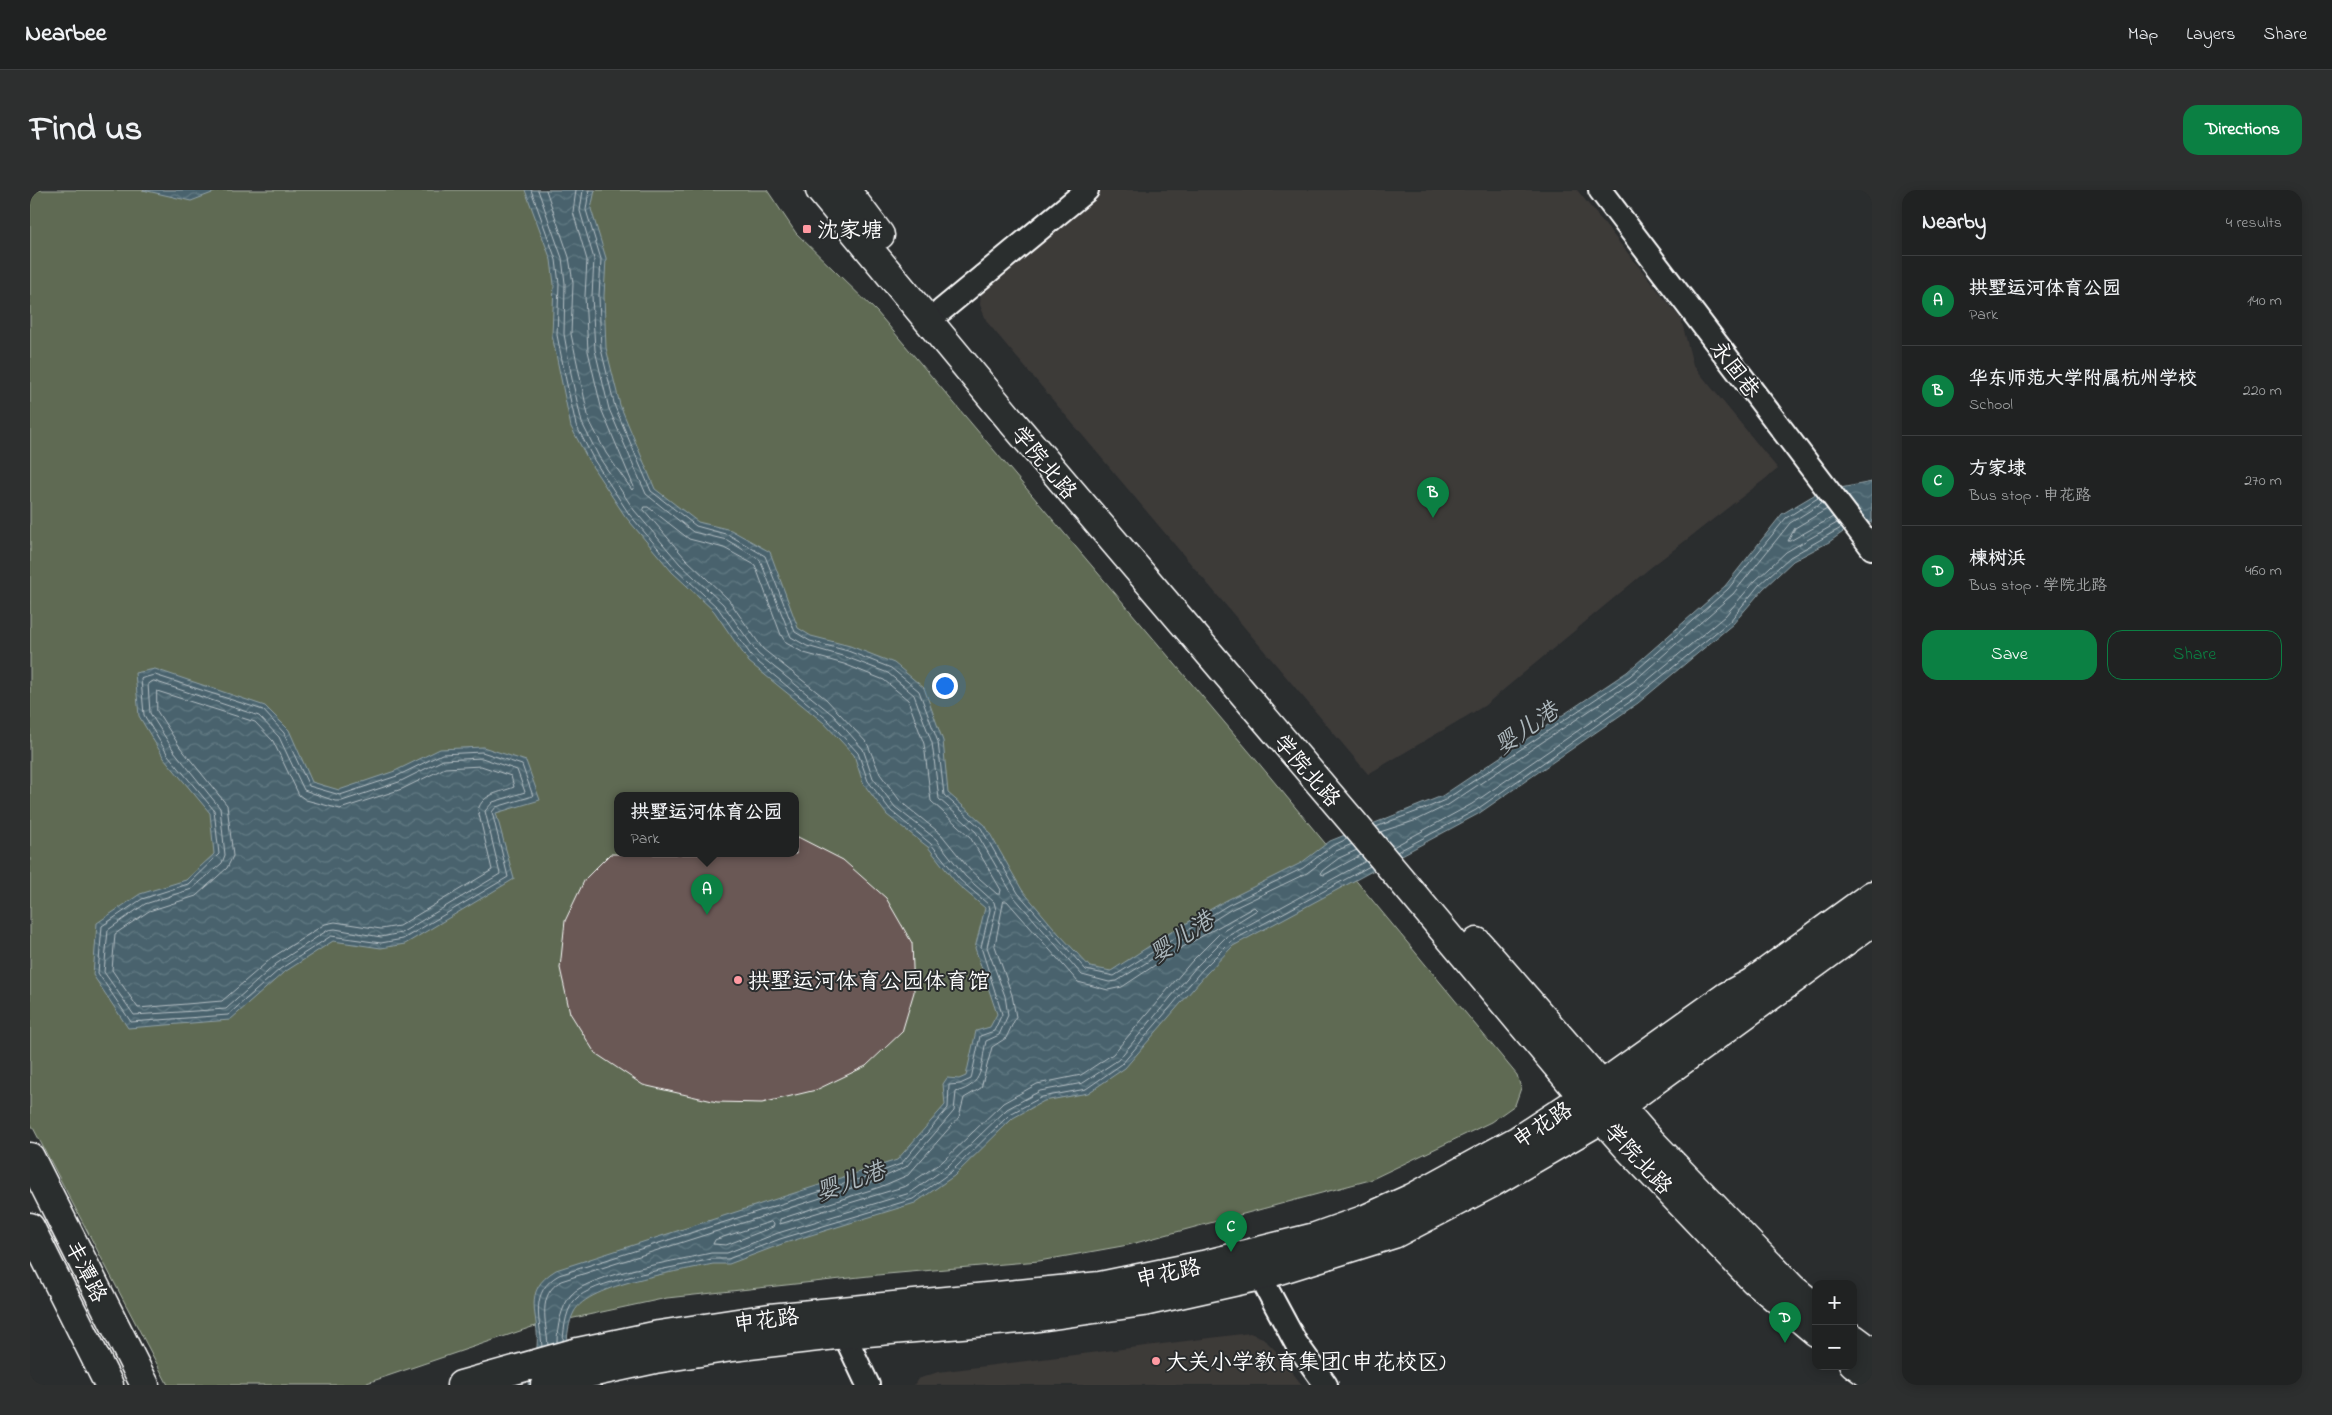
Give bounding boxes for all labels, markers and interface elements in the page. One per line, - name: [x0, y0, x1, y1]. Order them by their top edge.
- text: Nearbee: [25, 17, 107, 52]
- text: Map: [2128, 22, 2158, 48]
- text: Layers: [2186, 22, 2236, 48]
- text: Share: [2264, 22, 2307, 48]
- text: Find us: [30, 105, 142, 156]
- button: Directions: [2183, 105, 2302, 155]
- text: Nearby: [1922, 208, 1986, 238]
- text: 4 results: [2226, 211, 2282, 235]
- place label: 沈家塘: [817, 216, 883, 248]
- marker: 沈家塘: [801, 223, 813, 235]
- text: 拱墅运河体育公园: [1969, 276, 2121, 303]
- text: A: [1933, 289, 1943, 313]
- text: 140 m: [2247, 289, 2282, 313]
- text: Park: [1969, 303, 1998, 327]
- street label: 永固巷: [1701, 335, 1766, 407]
- text: 华东师范大学附属杭州学校: [1969, 366, 2197, 393]
- text: B: [1933, 379, 1943, 403]
- text: 220 m: [2243, 379, 2282, 403]
- text: School: [1969, 393, 2013, 417]
- street label: 学院北路: [1002, 420, 1083, 508]
- text: 方家埭: [1969, 456, 2026, 483]
- text: C: [1934, 469, 1942, 493]
- text: 270 m: [2244, 469, 2282, 493]
- pin: B: [1417, 477, 1449, 518]
- text: Bus stop · 申花路: [1969, 484, 2091, 508]
- text: 楝树浜: [1969, 546, 2026, 573]
- text: D: [1932, 559, 1944, 583]
- text: 460 m: [2245, 559, 2282, 583]
- text: Bus stop · 学院北路: [1969, 574, 2107, 598]
- button: Save: [1922, 630, 2097, 680]
- button: Share: [2107, 630, 2282, 680]
- your location: [932, 673, 958, 699]
- water label: 婴儿港: [1488, 694, 1569, 765]
- street label: 学院北路: [1265, 728, 1347, 816]
- popup: [614, 792, 799, 857]
- text: 拱墅运河体育公园: [630, 800, 783, 827]
- text: Park: [630, 827, 659, 851]
- pin: A: [691, 874, 723, 915]
- water label: 婴儿港: [1143, 903, 1224, 974]
- place label: 拱墅运河体育公园体育馆: [748, 967, 990, 999]
- marker: 拱墅运河体育公园体育馆: [732, 974, 744, 986]
- street label: 申花路: [1507, 1095, 1580, 1158]
- street label: 学院北路: [1595, 1117, 1679, 1203]
- water label: 婴儿港: [811, 1154, 893, 1212]
- pin: C: [1215, 1211, 1247, 1252]
- street label: 丰潭路: [55, 1236, 114, 1309]
- street label: 申花路: [1133, 1252, 1204, 1297]
- map controls: [1812, 1280, 1857, 1370]
- button: +: [1812, 1280, 1857, 1325]
- street label: 申花路: [732, 1302, 801, 1342]
- pin: D: [1769, 1302, 1801, 1343]
- button: −: [1812, 1325, 1857, 1370]
- place label: 大关小学教育集团(申花校区): [1166, 1348, 1446, 1380]
- marker: 大关小学教育集团(申花校区): [1150, 1355, 1162, 1367]

